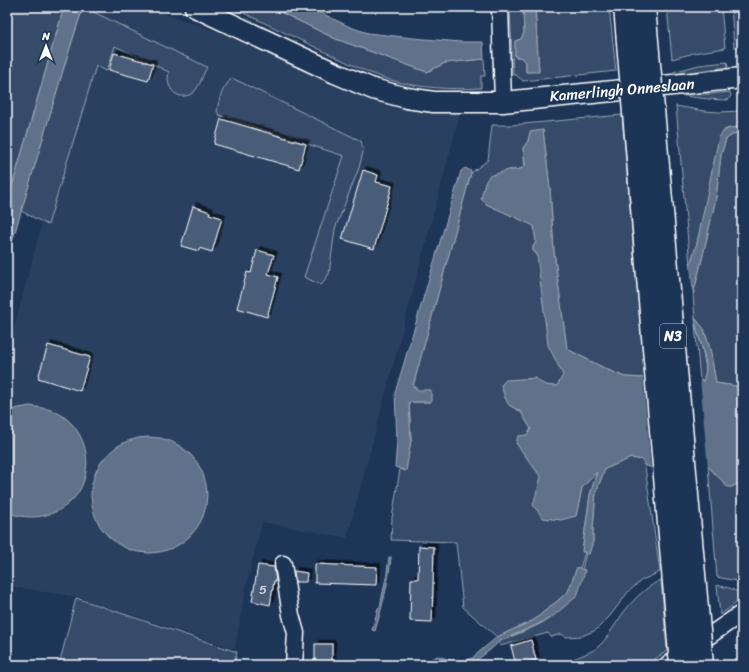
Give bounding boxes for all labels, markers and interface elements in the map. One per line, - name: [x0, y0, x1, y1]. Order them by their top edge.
- north arrow: [26, 26, 66, 66]
- text: N: [41, 27, 50, 46]
- street label: Kamerlingh Onneslaan: [549, 71, 695, 109]
- road number: N3: [660, 324, 686, 348]
- house number: 5: [259, 578, 267, 601]

